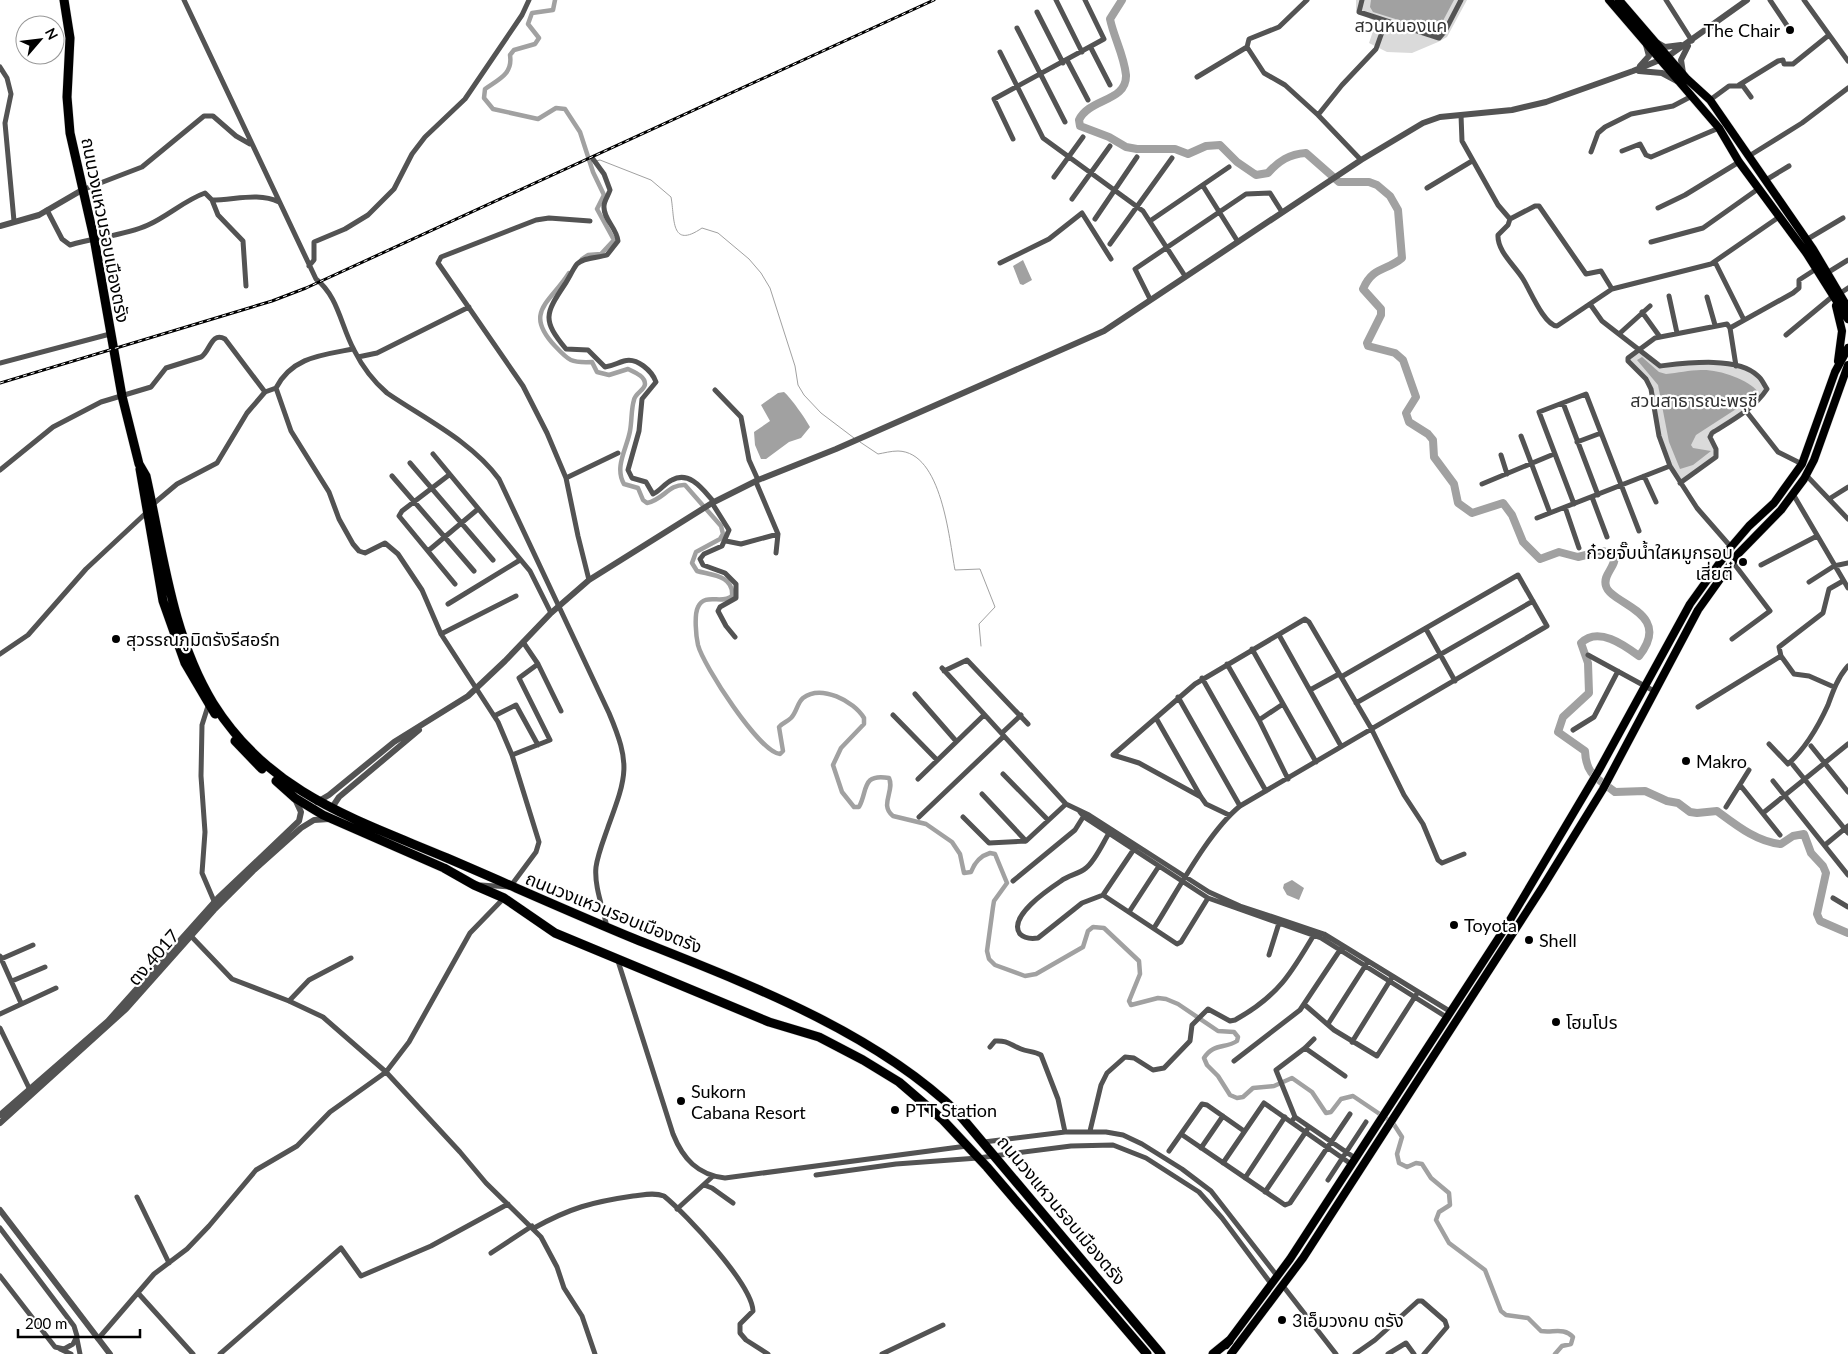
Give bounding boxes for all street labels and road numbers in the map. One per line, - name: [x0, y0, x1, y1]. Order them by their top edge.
- street label: ถนนวงแหวนรอบเมืองตรัง: [77, 135, 135, 325]
- street label: ถนนวงแหวนรอบเมืองตรัง: [523, 867, 705, 957]
- street label: ตง.4017: [123, 924, 183, 990]
- street label: ถนนวงแหวนรอบเมืองตรัง: [993, 1131, 1131, 1289]

